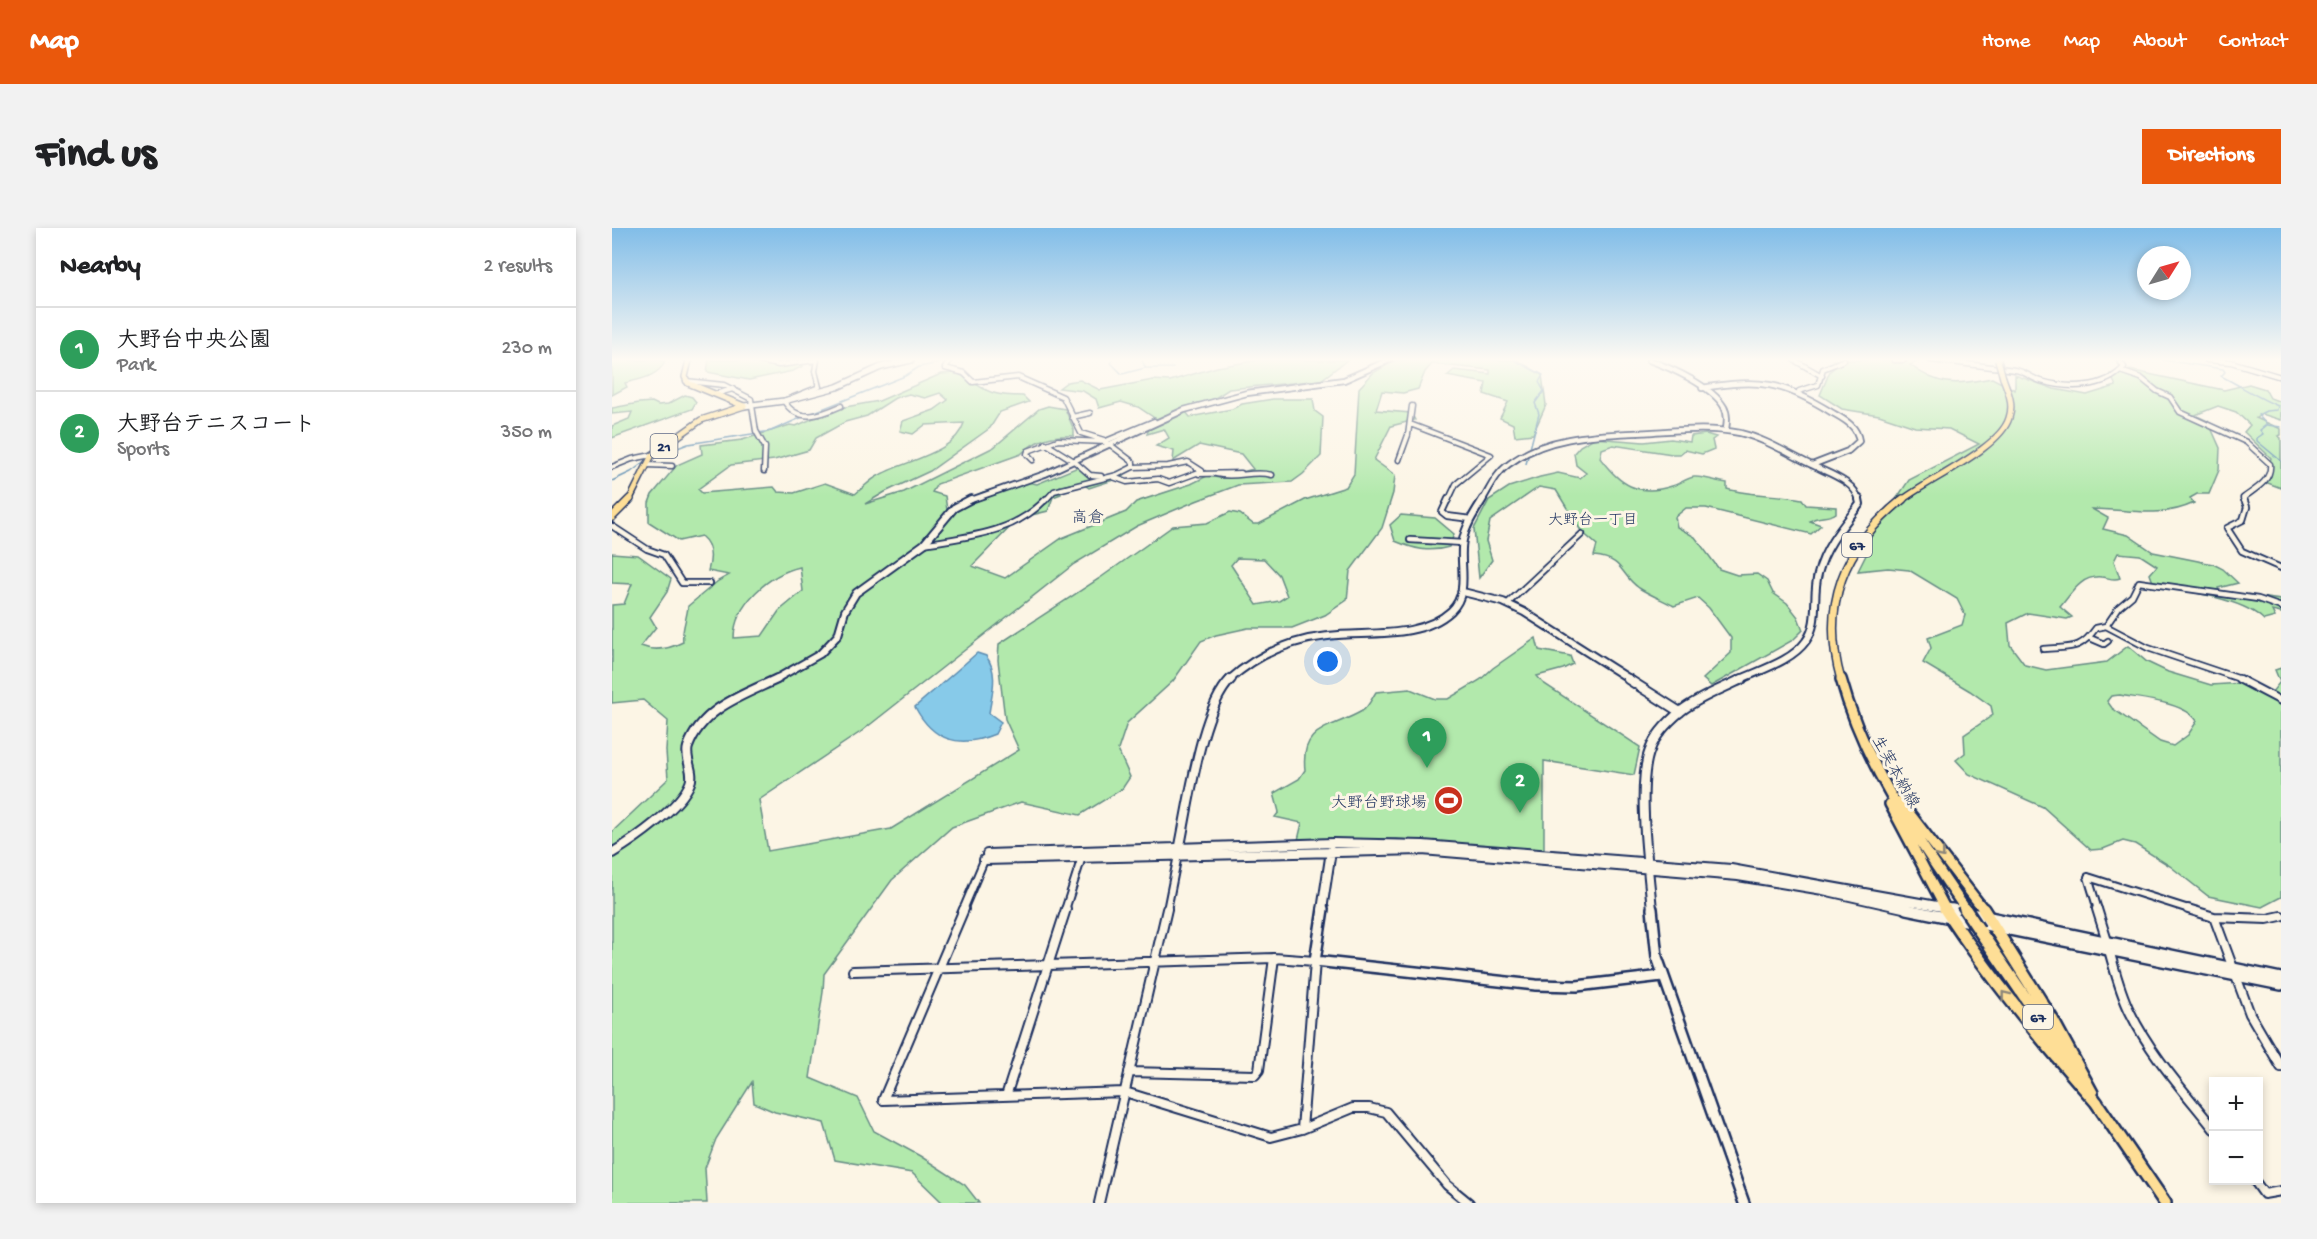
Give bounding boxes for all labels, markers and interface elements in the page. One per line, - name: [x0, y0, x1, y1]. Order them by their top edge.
- text: Map: [30, 26, 79, 59]
- text: Home: [1982, 30, 2030, 55]
- text: Map: [2063, 30, 2100, 55]
- text: About: [2133, 30, 2186, 55]
- text: Contact: [2219, 30, 2287, 55]
- button: Directions: [2142, 129, 2281, 184]
- text: Find us: [36, 132, 156, 181]
- north arrow: [2137, 246, 2191, 300]
- text: Nearby: [60, 252, 141, 283]
- text: 2 results: [483, 256, 552, 279]
- text: 大野台中央公園: [117, 329, 271, 355]
- text: 1: [75, 338, 84, 361]
- text: 230 m: [502, 338, 552, 361]
- text: Park: [117, 355, 155, 378]
- text: 大野台テニスコート: [117, 413, 315, 439]
- text: 2: [75, 422, 84, 445]
- text: 350 m: [501, 422, 552, 445]
- road number: 21: [650, 434, 678, 458]
- text: Sports: [117, 439, 169, 462]
- district label: 高倉: [1072, 508, 1104, 529]
- district label: 大野台一丁目: [1548, 511, 1638, 530]
- road number: 67: [1842, 533, 1872, 557]
- your location: [1313, 647, 1342, 676]
- pin: 1: [1408, 718, 1446, 768]
- street label: 生実本納線: [1866, 732, 1923, 812]
- pin: 2: [1500, 764, 1540, 813]
- sports icon: 大野台野球場: [1432, 785, 1464, 817]
- place label: 大野台野球場: [1331, 793, 1427, 814]
- one-way arrow: [1934, 847, 1945, 858]
- one-way arrow: [2002, 991, 2013, 1002]
- road number: 67: [2023, 1005, 2053, 1029]
- map controls: [2209, 1077, 2263, 1185]
- button: +: [2209, 1077, 2263, 1131]
- button: −: [2209, 1131, 2263, 1185]

